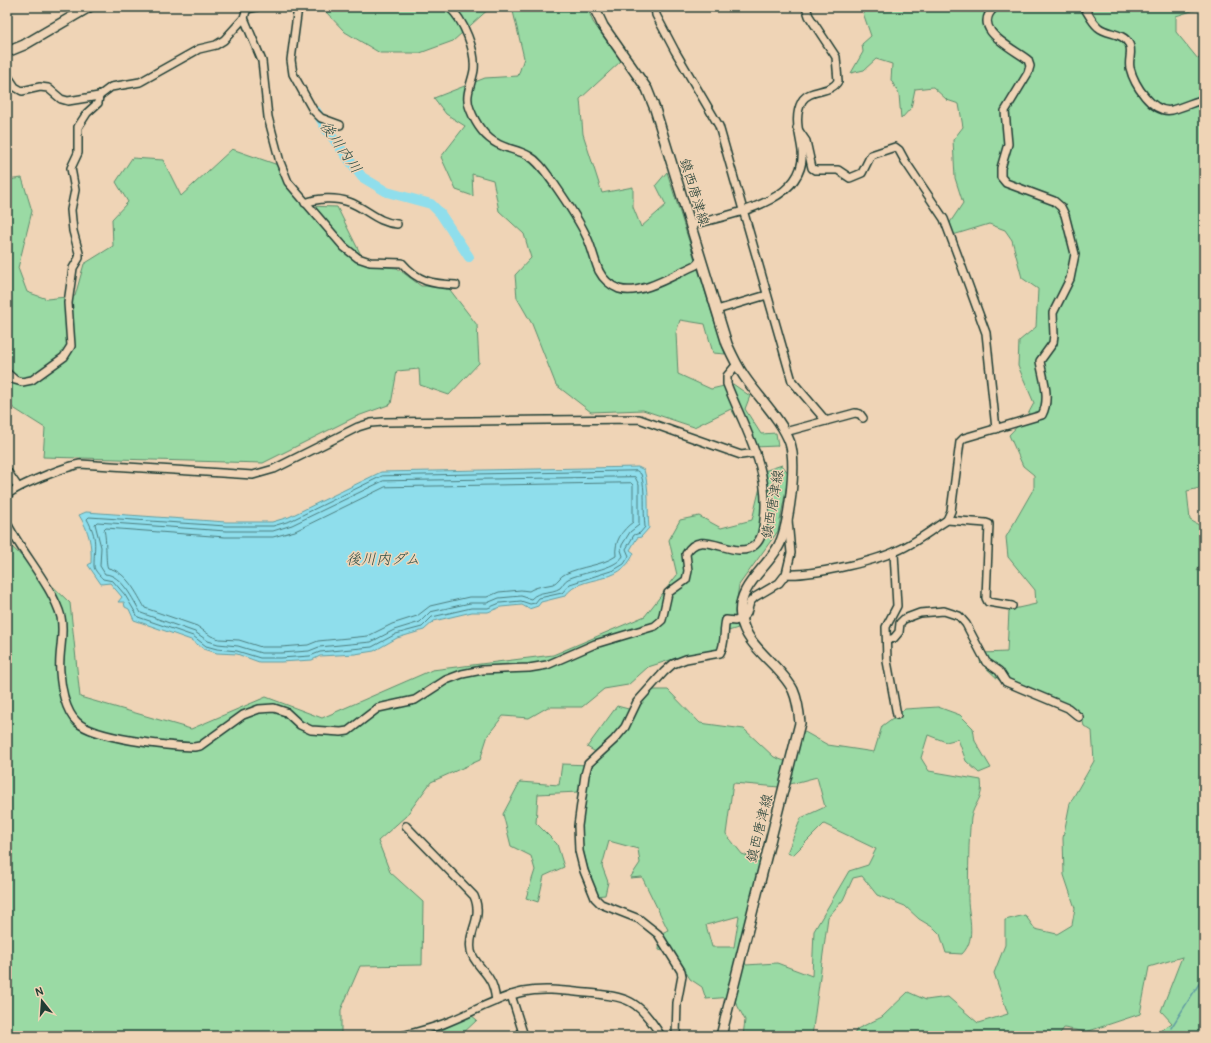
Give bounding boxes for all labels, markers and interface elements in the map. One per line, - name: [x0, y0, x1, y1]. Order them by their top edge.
- water label: 後川内川: [316, 117, 366, 177]
- street label: 鎮西唐津線: [676, 156, 713, 228]
- street label: 鎮西唐津線: [758, 468, 787, 540]
- water label: 後川内ダム: [346, 550, 420, 569]
- street label: 鎮西唐津線: [743, 792, 776, 864]
- north arrow: [22, 981, 62, 1021]
- text: N: [34, 984, 45, 999]

